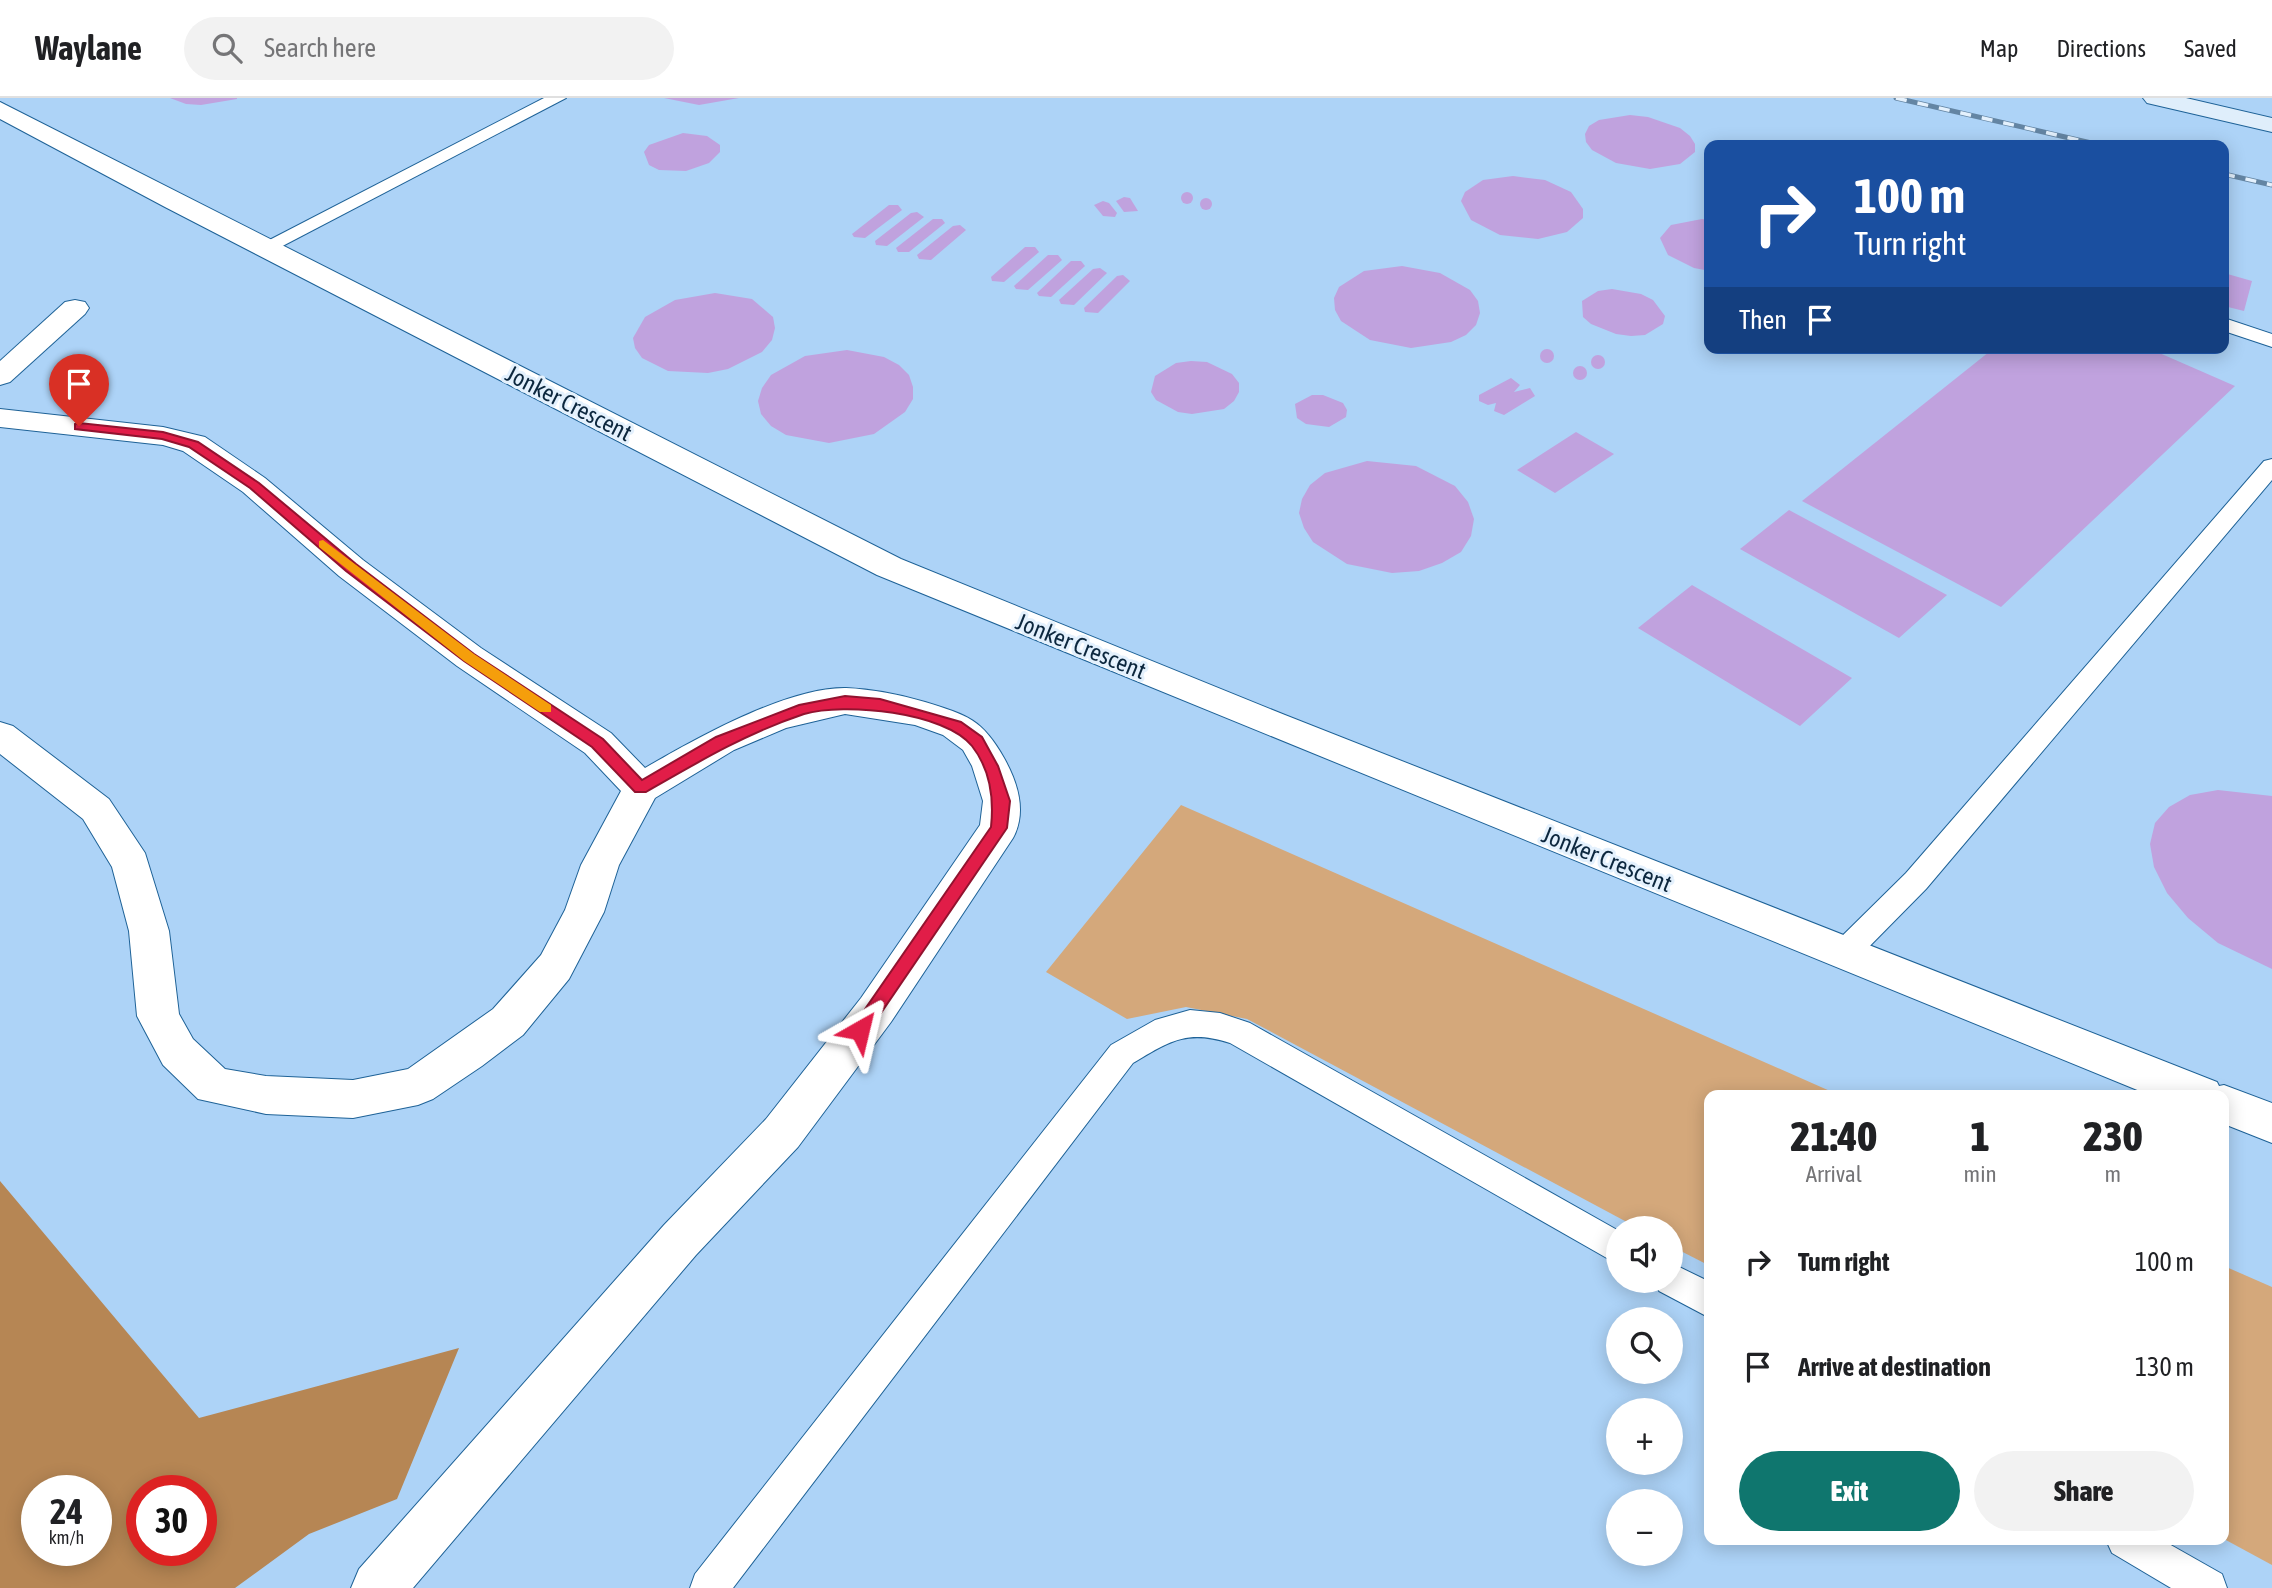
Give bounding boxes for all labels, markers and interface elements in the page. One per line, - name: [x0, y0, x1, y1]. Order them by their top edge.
- search box: [184, 17, 674, 80]
- text: Waylane: [35, 29, 142, 67]
- icon: search: [208, 29, 246, 67]
- text: Search here: [264, 33, 376, 63]
- text: Map: [1980, 35, 2018, 62]
- text: Directions: [2056, 35, 2146, 62]
- text: Saved: [2184, 35, 2237, 62]
- text: 100 m: [1854, 167, 1965, 223]
- icon: right: [1739, 168, 1830, 259]
- text: Turn right: [1854, 225, 1967, 262]
- icon: arrive: [1801, 301, 1839, 339]
- text: Then: [1739, 305, 1787, 335]
- pin: [49, 354, 109, 426]
- street label: Jonker Crescent: [502, 360, 636, 446]
- icon: arrive: [60, 365, 98, 403]
- street label: Jonker Crescent: [1012, 608, 1150, 684]
- street label: Jonker Crescent: [1538, 821, 1676, 897]
- position arrow: [823, 993, 897, 1067]
- text: 21:40: [1791, 1112, 1877, 1160]
- text: 1: [1970, 1112, 1990, 1160]
- text: 230: [2083, 1112, 2142, 1160]
- text: Arrival: [1806, 1161, 1862, 1187]
- text: min: [1964, 1161, 1997, 1187]
- text: m: [2105, 1161, 2121, 1187]
- map controls: [1606, 1216, 1683, 1566]
- button: sound: [1606, 1216, 1683, 1293]
- icon: right: [1739, 1243, 1777, 1281]
- text: Turn right: [1798, 1247, 1889, 1277]
- text: 100 m: [2135, 1247, 2194, 1277]
- button: search: [1606, 1307, 1683, 1384]
- icon: arrive: [1739, 1348, 1777, 1386]
- text: Arrive at destination: [1798, 1352, 1991, 1382]
- text: 130 m: [2135, 1352, 2194, 1382]
- button: +: [1606, 1398, 1683, 1475]
- button: Exit: [1739, 1451, 1960, 1531]
- button: Share: [1974, 1451, 2194, 1531]
- speed limit sign: 30: [126, 1475, 217, 1566]
- button: −: [1606, 1489, 1683, 1566]
- text: 24: [50, 1491, 83, 1531]
- text: km/h: [49, 1527, 84, 1548]

